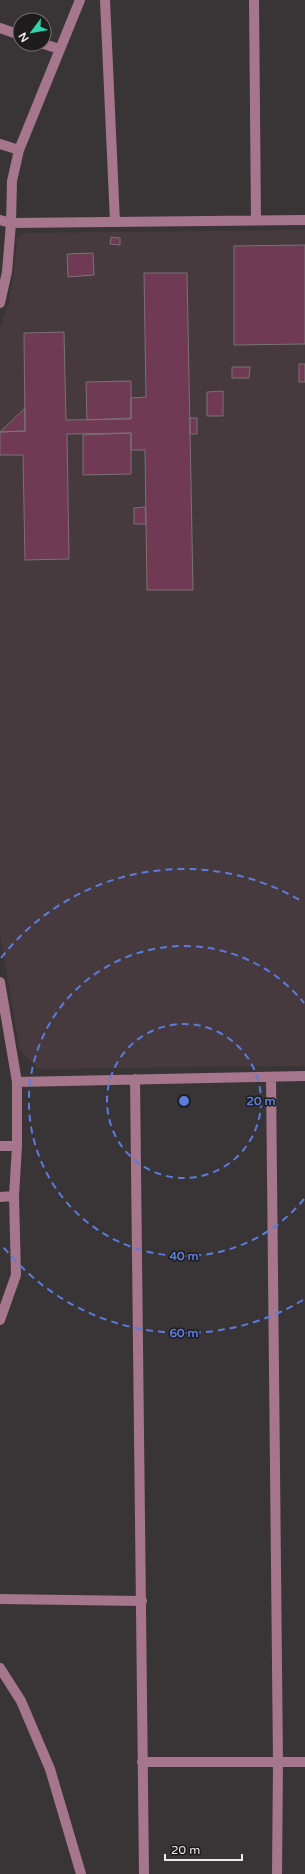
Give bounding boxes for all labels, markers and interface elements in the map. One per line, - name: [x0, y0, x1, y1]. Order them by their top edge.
- north arrow: [12, 12, 52, 52]
- text: N: [16, 30, 32, 44]
- centre of rings: [177, 1094, 191, 1108]
- text: 20 m: [246, 1094, 276, 1108]
- text: 40 m: [169, 1249, 199, 1263]
- text: 60 m: [169, 1326, 199, 1340]
- scale bar: [165, 1836, 242, 1862]
- text: 20 m: [171, 1843, 200, 1857]

